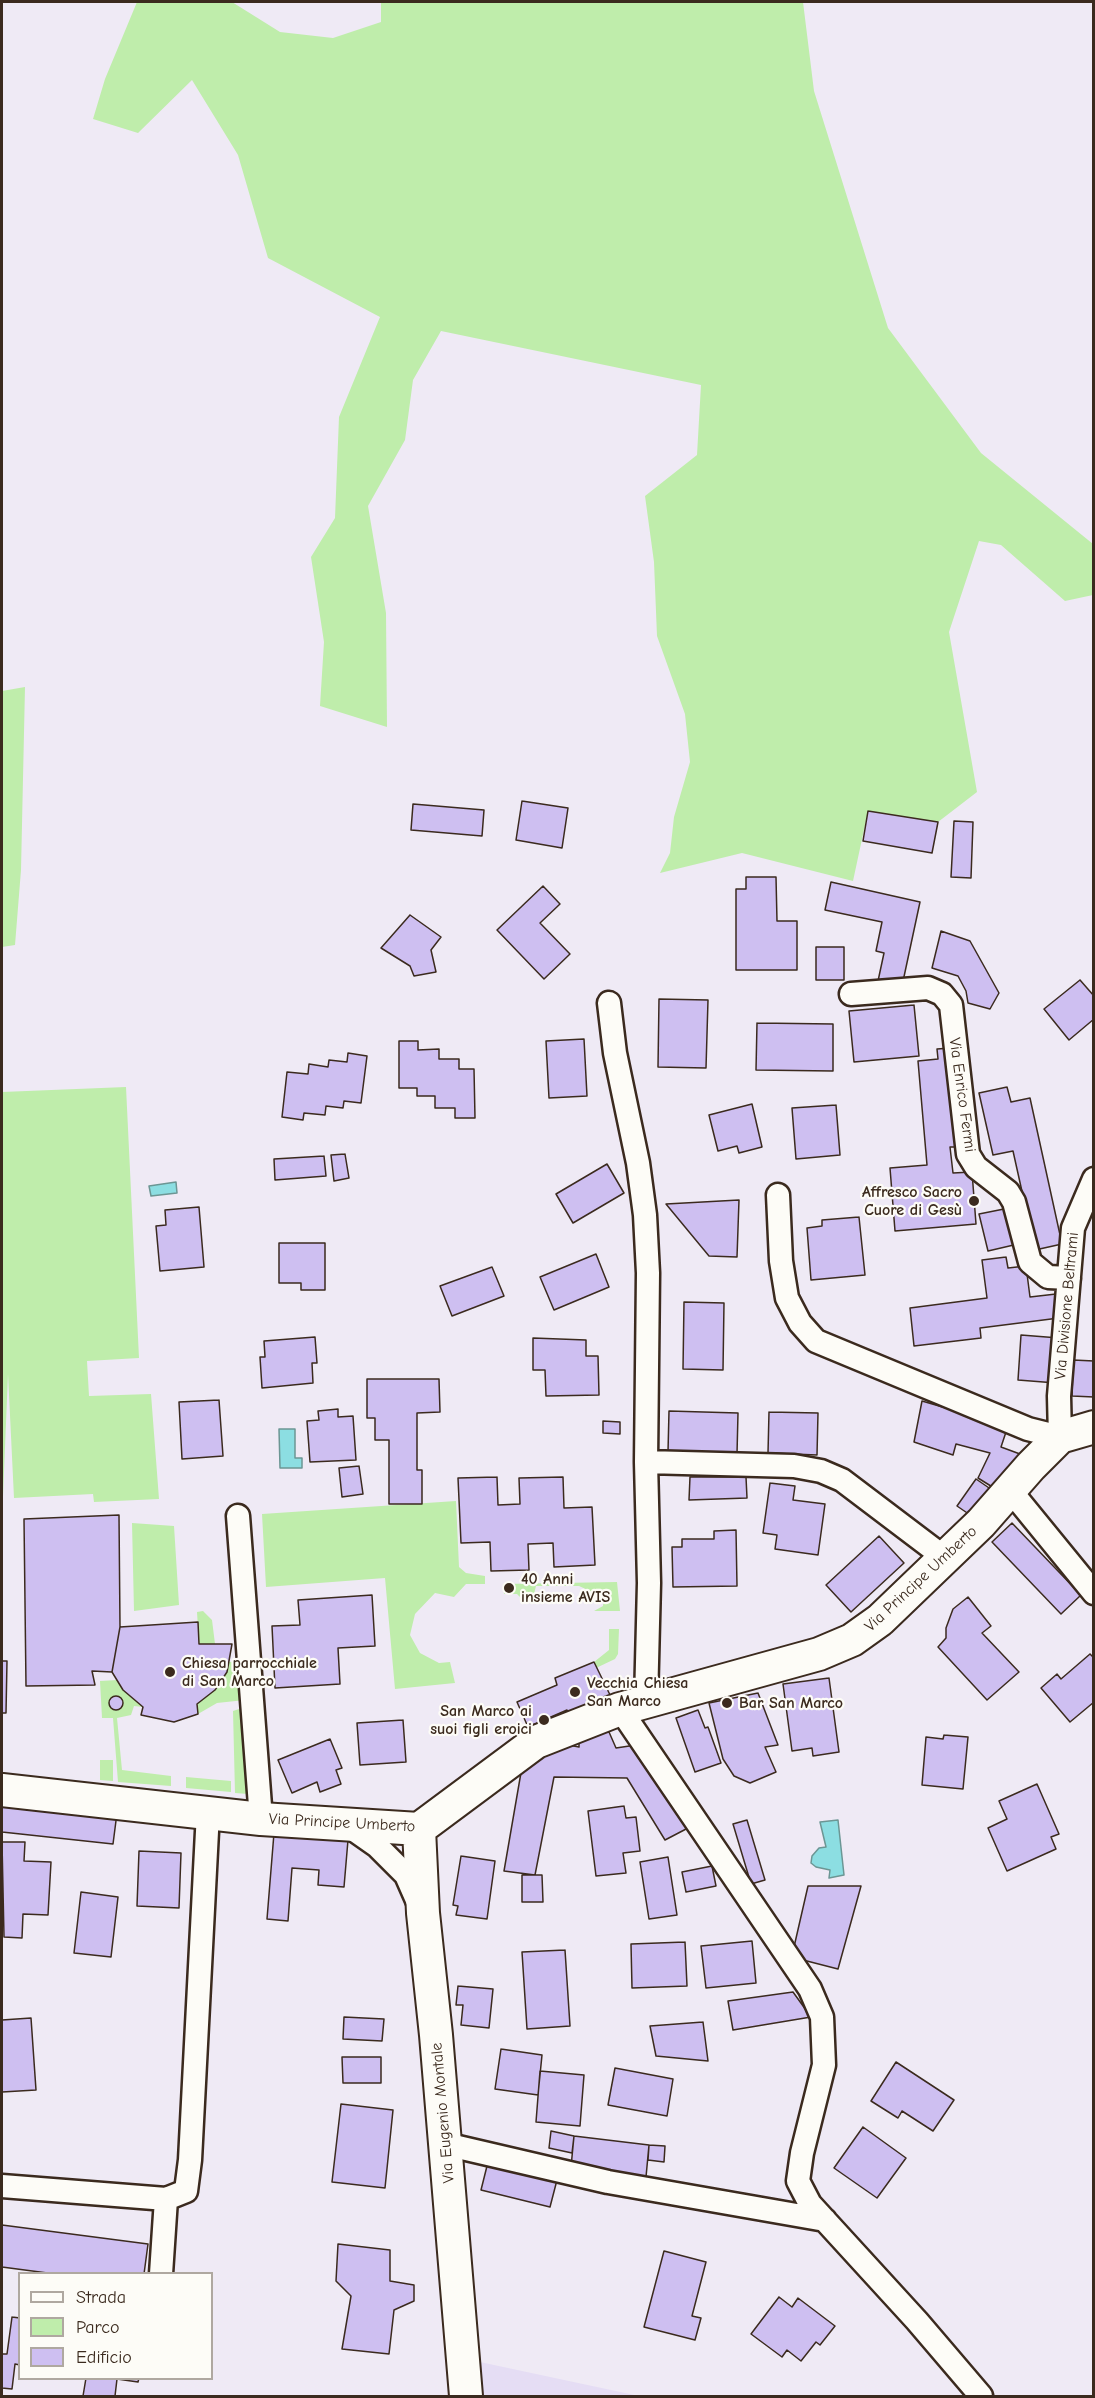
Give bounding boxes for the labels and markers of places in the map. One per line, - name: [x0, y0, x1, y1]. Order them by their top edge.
- place label: Affresco Sacro Cuore di Gesù: [862, 1182, 962, 1220]
- marker: Affresco Sacro Cuore di Gesù: [967, 1194, 981, 1208]
- place label: 40 Anni insieme AVIS: [521, 1569, 610, 1607]
- marker: 40 Anni insieme AVIS: [502, 1581, 516, 1595]
- place label: Chiesa parrocchiale di San Marco: [182, 1653, 317, 1691]
- marker: Chiesa parrocchiale di San Marco: [163, 1665, 177, 1679]
- place label: Vecchia Chiesa San Marco: [587, 1673, 688, 1711]
- marker: Vecchia Chiesa San Marco: [568, 1685, 582, 1699]
- place label: Bar San Marco: [739, 1693, 843, 1713]
- marker: Bar San Marco: [720, 1696, 734, 1710]
- place label: San Marco ai suoi figli eroici: [430, 1701, 532, 1739]
- marker: San Marco ai suoi figli eroici: [537, 1713, 551, 1727]

